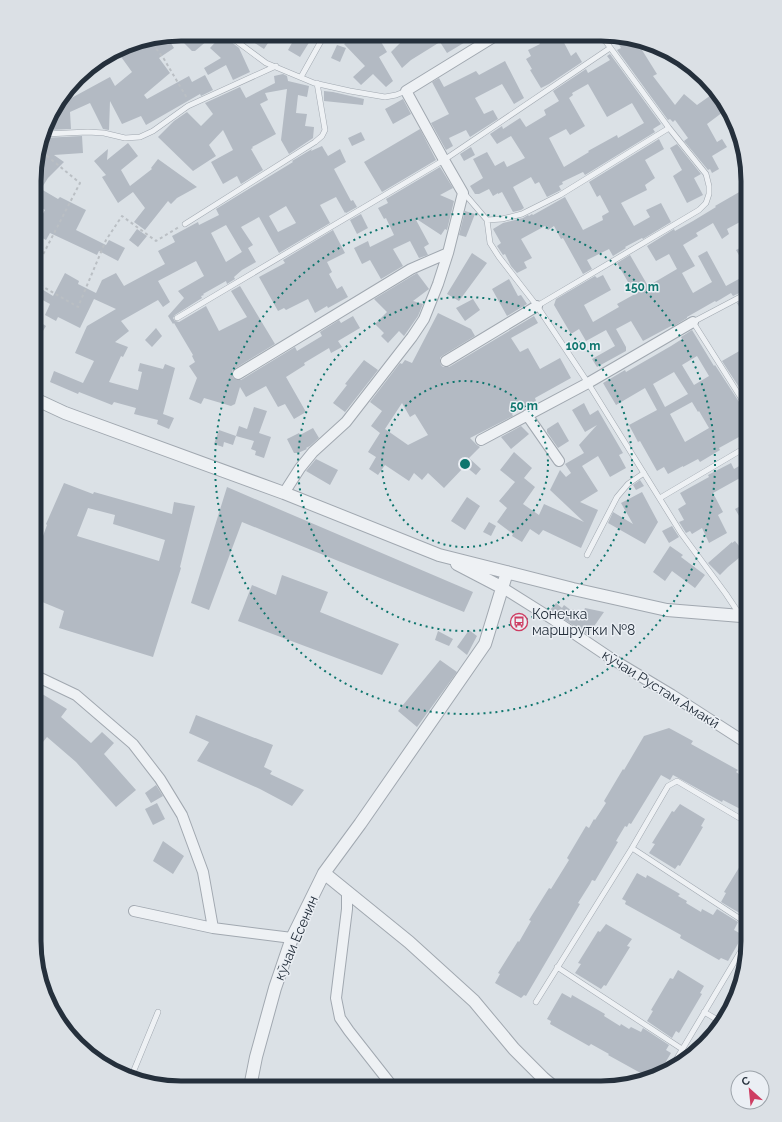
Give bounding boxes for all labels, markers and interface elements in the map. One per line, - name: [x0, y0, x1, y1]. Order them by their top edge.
- text: 150 m: [625, 280, 659, 294]
- text: 100 m: [566, 339, 600, 353]
- text: 50 m: [510, 399, 538, 413]
- centre of rings: [458, 457, 472, 471]
- place label: Конечка маршрутки №8: [532, 606, 635, 638]
- bus stop icon: Конечка маршрутки №8: [509, 612, 529, 632]
- street label: кӯчаи Рустам Амакӣ: [599, 646, 723, 732]
- street label: кӯчаи Есенин: [271, 893, 321, 983]
- north arrow: [730, 1070, 770, 1110]
- text: С: [739, 1074, 752, 1089]

